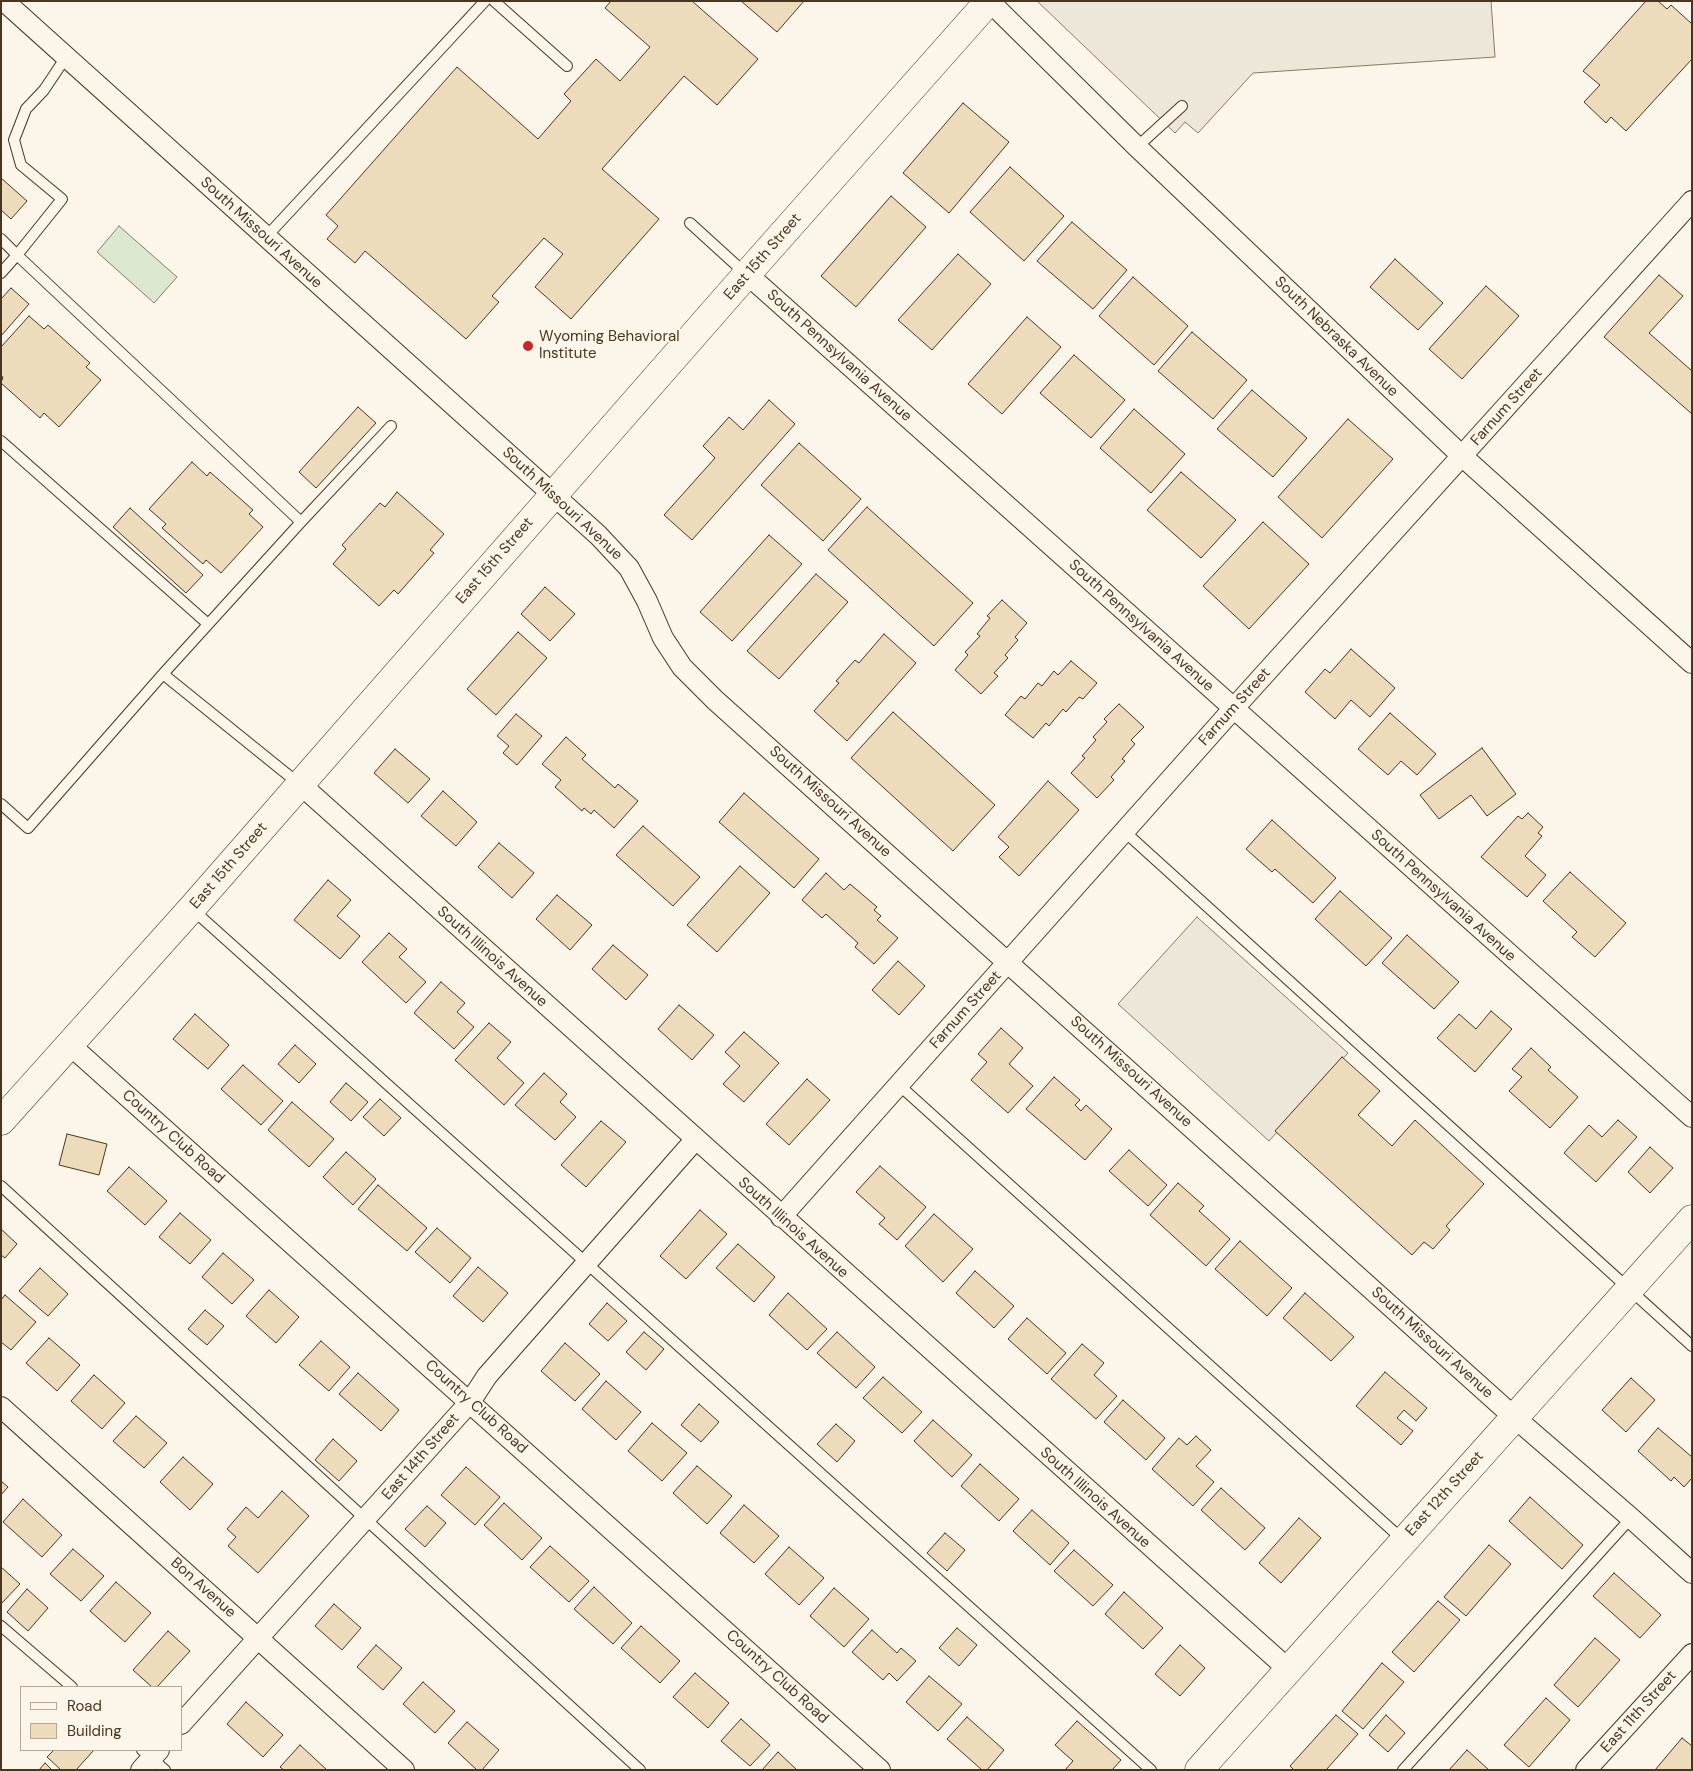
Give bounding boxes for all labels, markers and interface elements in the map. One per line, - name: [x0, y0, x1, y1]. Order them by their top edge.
- street label: South Missouri Avenue: [196, 174, 326, 292]
- street label: East 15th Street: [721, 210, 805, 304]
- street label: South Nebraska Avenue: [1270, 273, 1402, 401]
- street label: South Pennsylvania Avenue: [763, 286, 915, 426]
- place label: Wyoming Behavioral Institute: [539, 328, 680, 363]
- marker: Wyoming Behavioral Institute: [521, 339, 535, 353]
- street label: Farnum Street: [1467, 364, 1547, 450]
- street label: South Missouri Avenue: [498, 444, 626, 564]
- street label: East 15th Street: [453, 514, 537, 608]
- street label: South Pennsylvania Avenue: [1065, 556, 1217, 696]
- street label: Farnum Street: [1195, 664, 1275, 750]
- street label: South Missouri Avenue: [765, 743, 895, 861]
- street label: East 15th Street: [187, 819, 271, 913]
- street label: South Pennsylvania Avenue: [1367, 826, 1519, 966]
- street label: South Illinois Avenue: [433, 903, 551, 1011]
- street label: Farnum Street: [926, 967, 1006, 1053]
- street label: South Missouri Avenue: [1066, 1013, 1196, 1131]
- street label: Country Club Road: [118, 1086, 228, 1188]
- street label: South Illinois Avenue: [734, 1174, 852, 1282]
- street label: South Missouri Avenue: [1367, 1284, 1497, 1402]
- street label: Country Club Road: [421, 1356, 531, 1458]
- street label: East 14th Street: [379, 1410, 463, 1504]
- street label: South Illinois Avenue: [1036, 1444, 1154, 1552]
- street label: East 12th Street: [1402, 1448, 1488, 1540]
- street label: Bon Avenue: [167, 1554, 239, 1622]
- street label: Country Club Road: [722, 1626, 832, 1728]
- street label: East 11th Street: [1597, 1667, 1681, 1757]
- legend: [20, 1686, 182, 1751]
- text: Road: [67, 1696, 102, 1716]
- text: Building: [67, 1721, 122, 1741]

